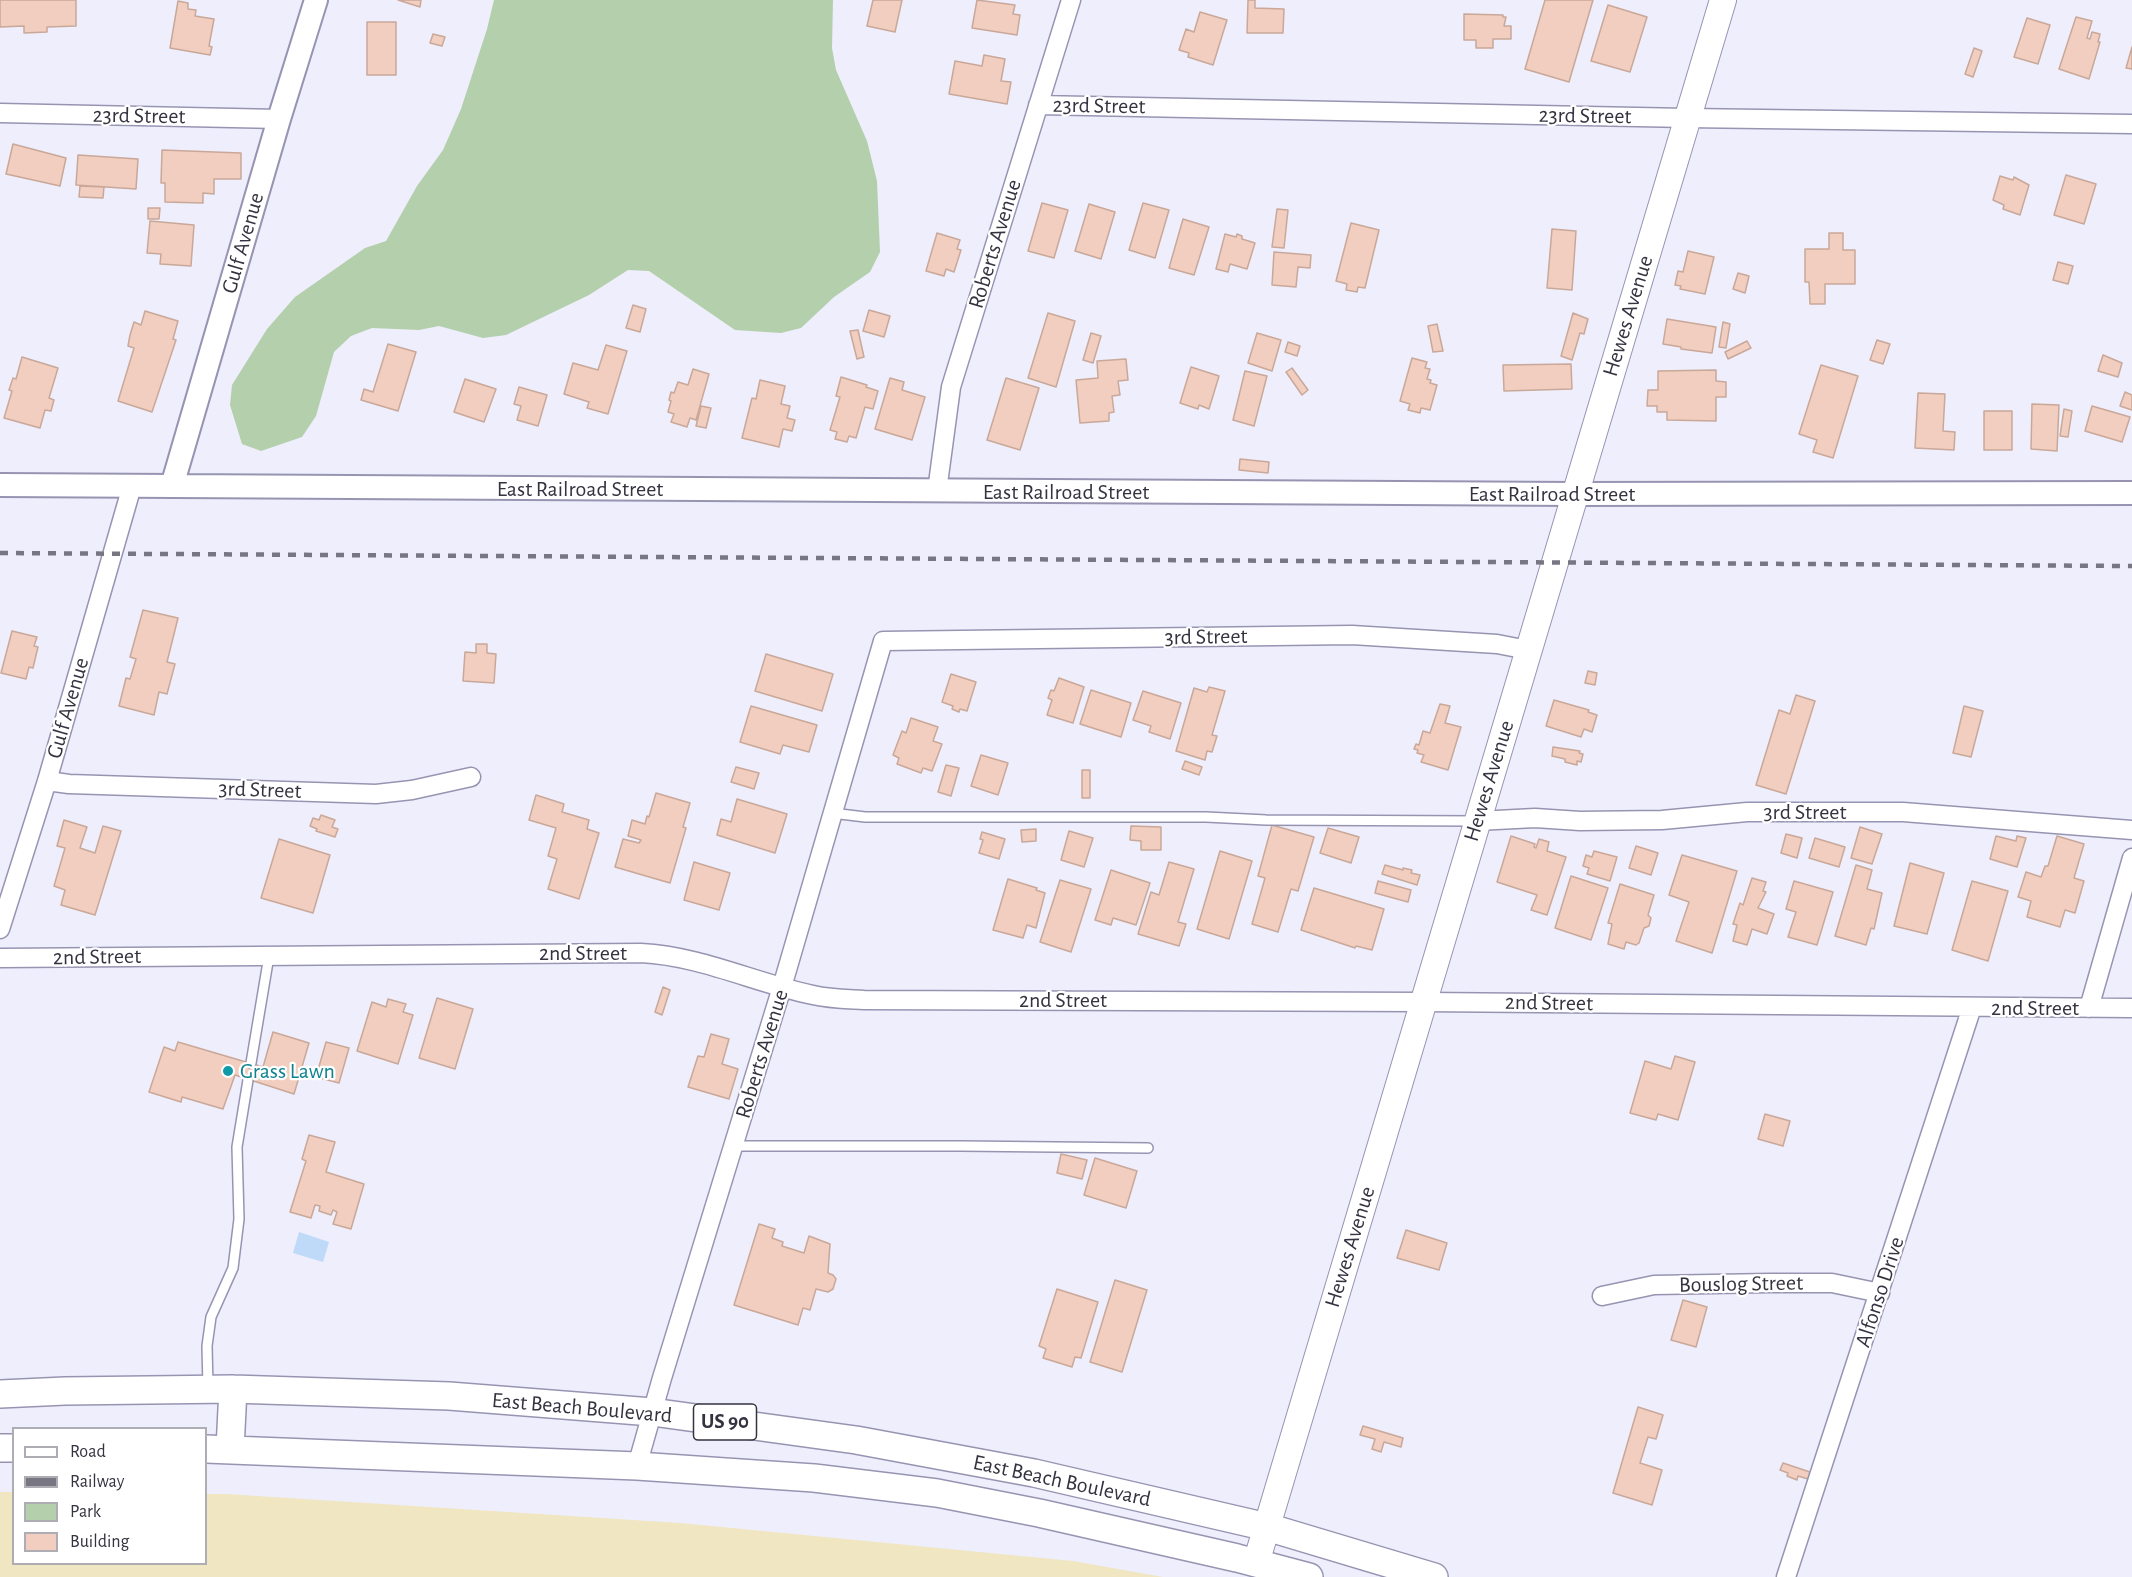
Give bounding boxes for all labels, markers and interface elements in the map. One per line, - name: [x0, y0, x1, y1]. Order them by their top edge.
- street label: 23rd Street: [1052, 92, 1146, 120]
- street label: 23rd Street: [92, 102, 186, 130]
- street label: 23rd Street: [1538, 102, 1632, 130]
- street label: Roberts Avenue: [963, 176, 1027, 312]
- street label: Gulf Avenue: [216, 189, 270, 297]
- street label: Hewes Avenue: [1597, 252, 1659, 380]
- street label: East Railroad Street: [497, 476, 663, 502]
- street label: East Railroad Street: [983, 479, 1149, 505]
- street label: East Railroad Street: [1469, 481, 1635, 507]
- street label: 3rd Street: [1164, 623, 1248, 651]
- street label: Gulf Avenue: [41, 654, 95, 762]
- street label: Hewes Avenue: [1458, 717, 1520, 845]
- street label: 3rd Street: [218, 775, 302, 805]
- street label: 3rd Street: [1764, 799, 1846, 825]
- street label: 2nd Street: [539, 940, 627, 966]
- street label: 2nd Street: [53, 943, 141, 971]
- street label: Roberts Avenue: [730, 986, 794, 1122]
- street label: 2nd Street: [1019, 987, 1107, 1013]
- street label: 2nd Street: [1505, 989, 1593, 1017]
- street label: 2nd Street: [1991, 995, 2079, 1021]
- place label: Grass Lawn: [240, 1058, 335, 1084]
- marker: Grass Lawn: [221, 1064, 235, 1078]
- street label: Hewes Avenue: [1319, 1183, 1381, 1311]
- street label: Alfonso Drive: [1850, 1233, 1910, 1351]
- street label: Bouslog Street: [1679, 1270, 1803, 1298]
- street label: East Beach Boulevard: [491, 1387, 673, 1429]
- road number: US 90: [694, 1404, 756, 1440]
- legend: [12, 1427, 207, 1565]
- text: Road: [70, 1443, 106, 1461]
- street label: East Beach Boulevard: [971, 1449, 1153, 1513]
- text: Railway: [70, 1473, 124, 1491]
- text: Park: [70, 1503, 101, 1521]
- text: Building: [70, 1533, 129, 1551]

